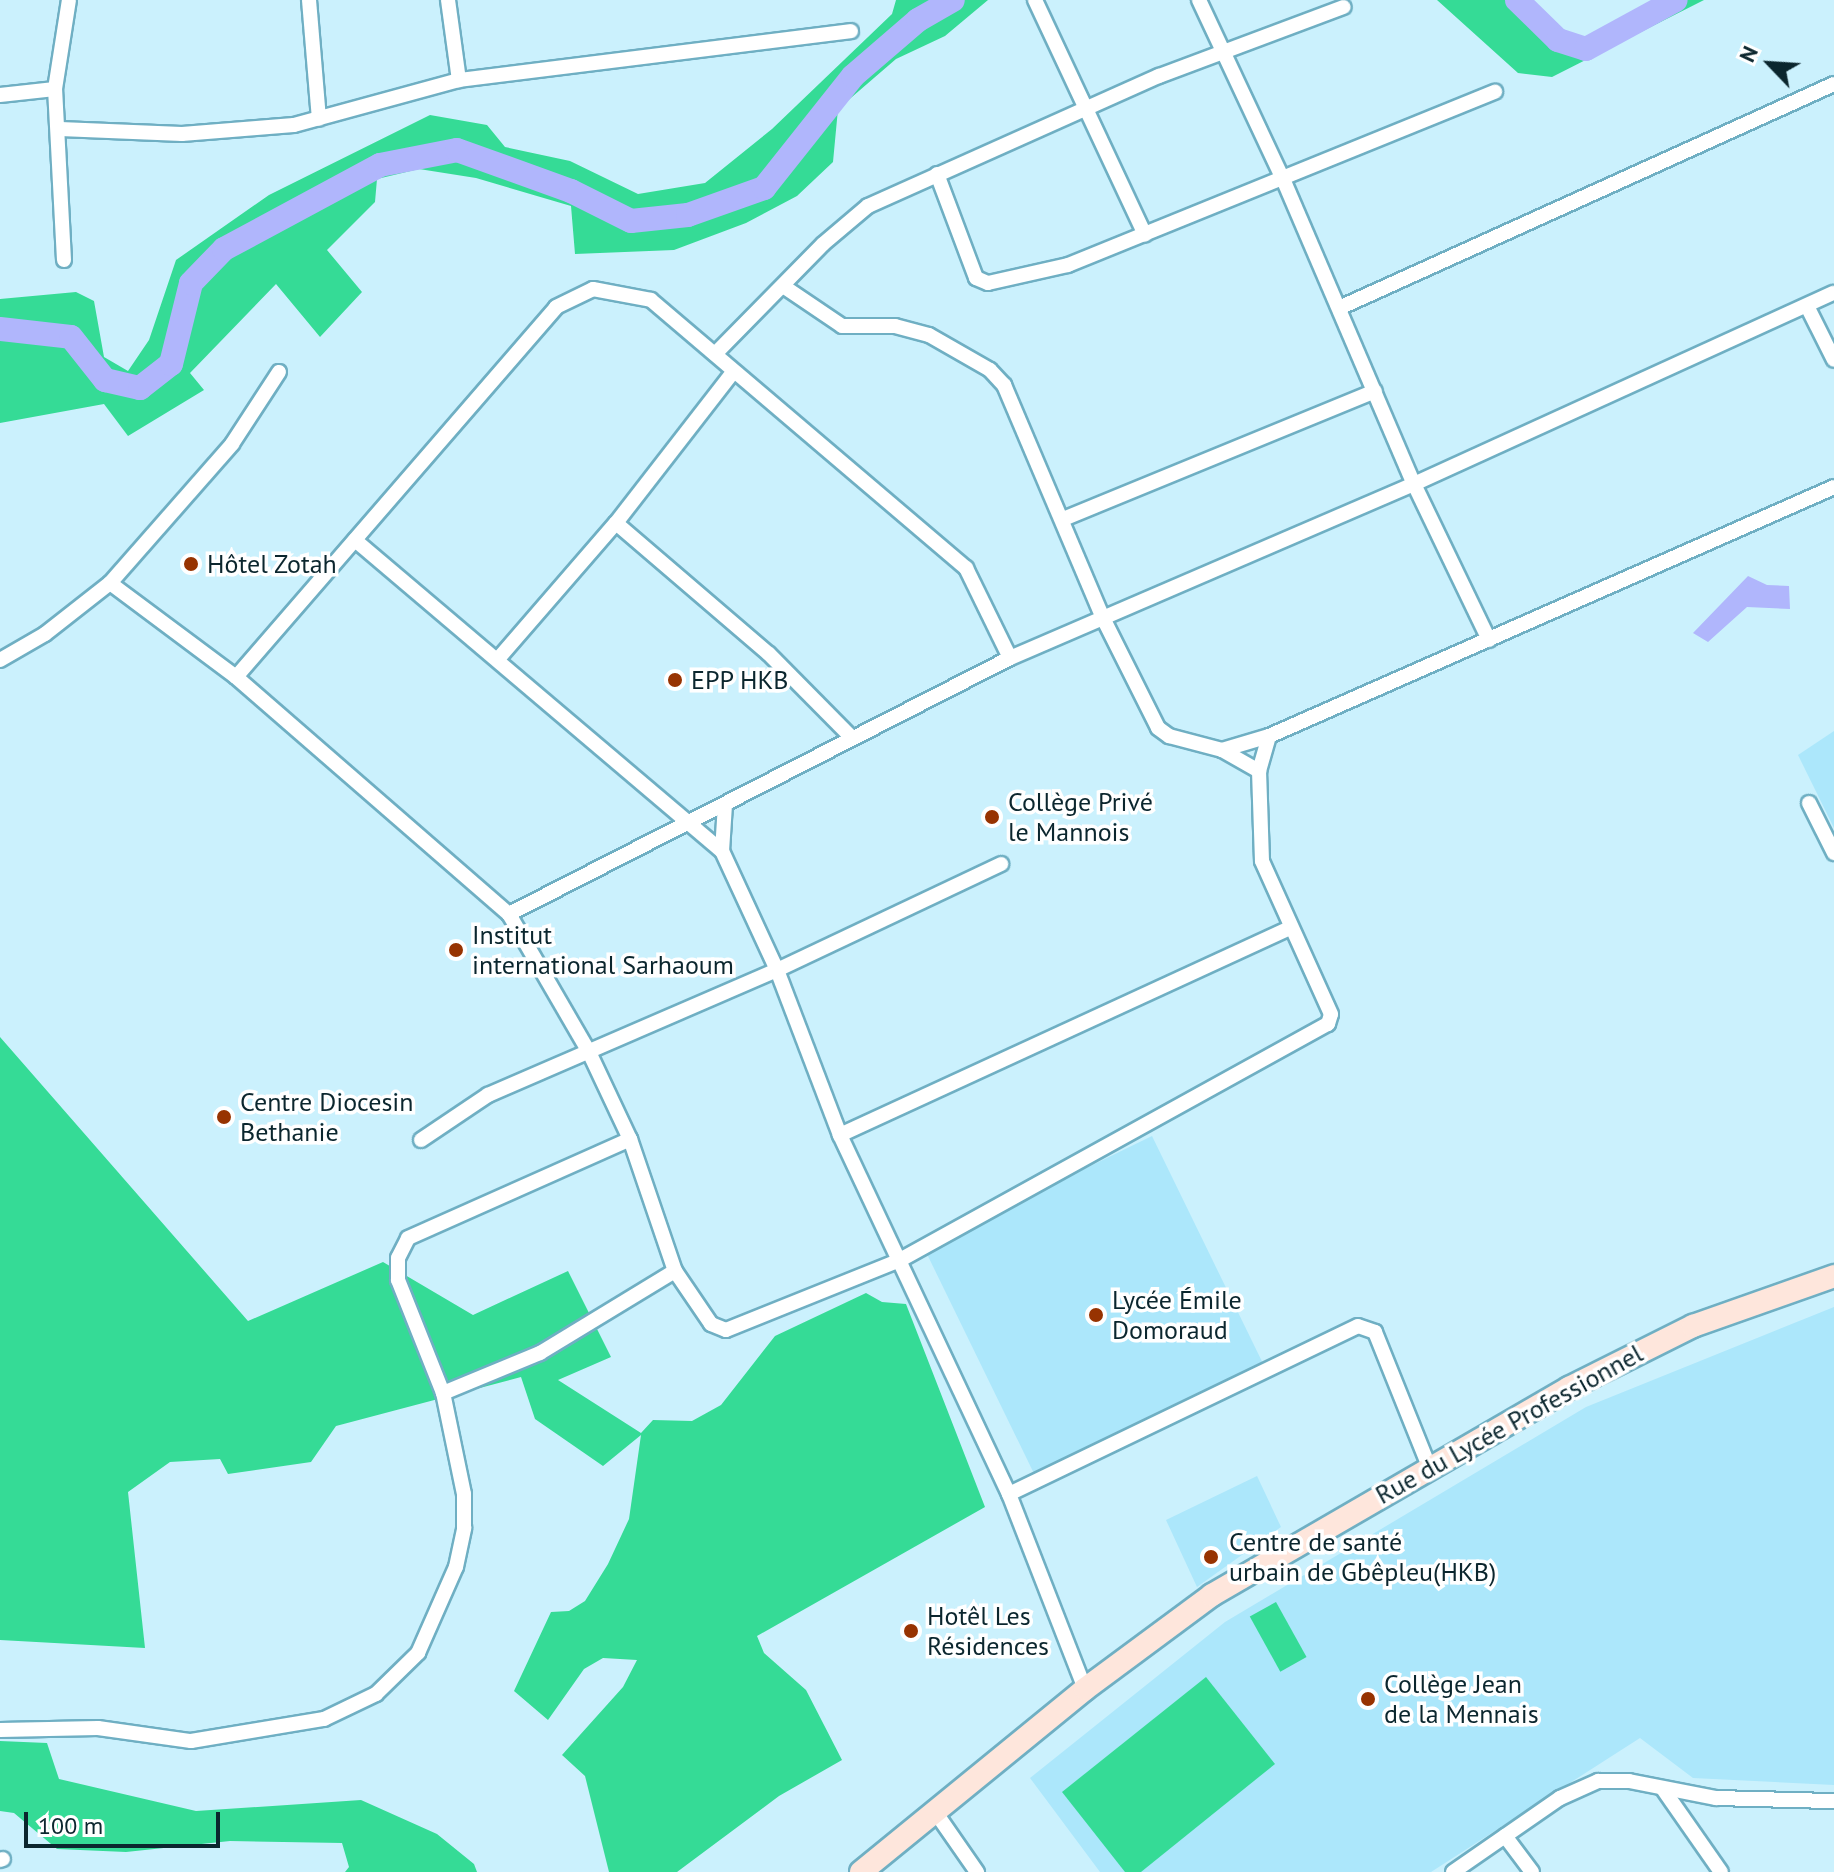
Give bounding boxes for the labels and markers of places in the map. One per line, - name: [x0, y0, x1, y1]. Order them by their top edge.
- place label: Hôtel Zotah: [207, 548, 337, 580]
- marker: Hôtel Zotah: [182, 555, 200, 573]
- place label: EPP HKB: [691, 664, 789, 696]
- marker: EPP HKB: [666, 671, 684, 689]
- place label: Collège Privé le Mannois: [1008, 786, 1153, 848]
- marker: Collège Privé le Mannois: [983, 808, 1001, 826]
- place label: Institut international Sarhaoum: [472, 919, 734, 980]
- marker: Institut international Sarhaoum: [447, 941, 465, 959]
- place label: Centre Diocesin Bethanie: [240, 1086, 414, 1148]
- marker: Centre Diocesin Bethanie: [215, 1108, 233, 1126]
- place label: Lycée Émile Domoraud: [1112, 1284, 1242, 1346]
- marker: Lycée Émile Domoraud: [1087, 1306, 1105, 1324]
- place label: Centre de santé urbain de Gbêpleu(HKB): [1229, 1526, 1496, 1588]
- marker: Centre de santé urbain de Gbêpleu(HKB): [1200, 1546, 1222, 1568]
- place label: Hotêl Les Résidences: [927, 1600, 1049, 1662]
- marker: Hotêl Les Résidences: [902, 1622, 920, 1640]
- place label: Collège Jean de la Mennais: [1384, 1668, 1539, 1730]
- marker: Collège Jean de la Mennais: [1359, 1690, 1377, 1708]

